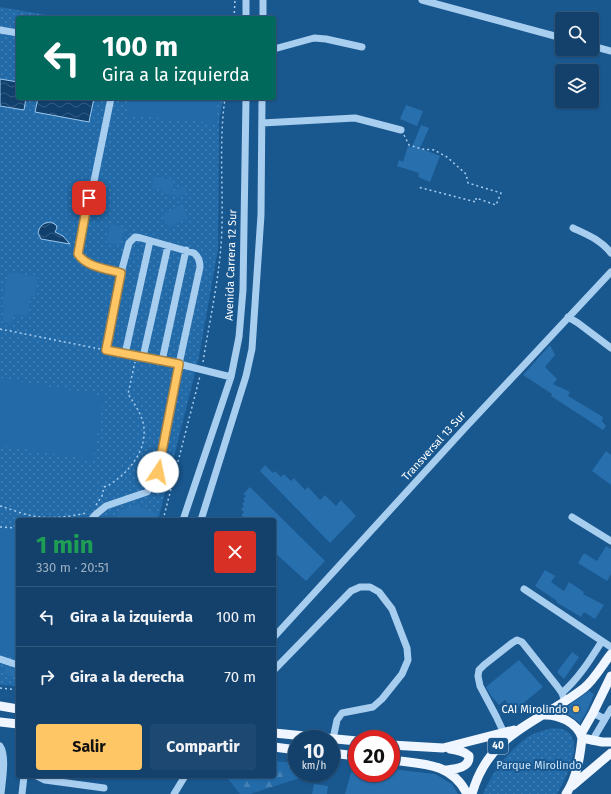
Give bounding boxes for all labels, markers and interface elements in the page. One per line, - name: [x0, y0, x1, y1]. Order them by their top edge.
- map controls: [555, 12, 599, 108]
- button: search: [555, 12, 599, 56]
- text: 100 m: [102, 30, 178, 63]
- icon: left: [36, 32, 88, 84]
- text: Gira a la izquierda: [102, 64, 250, 86]
- button: layers: [555, 64, 599, 108]
- pin: [72, 181, 106, 215]
- icon: arrive: [78, 187, 100, 209]
- street label: Avenida Carrera 12 Sur: [223, 208, 239, 321]
- street label: Transversal 13 Sur: [399, 408, 469, 483]
- position arrow: [137, 451, 179, 493]
- text: 1 min: [36, 531, 94, 559]
- button: close: [214, 531, 256, 573]
- text: 330 m · 20:51: [36, 560, 109, 575]
- icon: left: [36, 606, 58, 628]
- text: Gira a la izquierda: [70, 608, 193, 626]
- text: 100 m: [216, 608, 256, 626]
- icon: right: [36, 666, 58, 688]
- text: Gira a la derecha: [70, 668, 184, 686]
- text: 70 m: [224, 668, 256, 686]
- place label: CAI Mirolindo: [502, 703, 568, 716]
- marker: CAI Mirolindo: [571, 704, 581, 714]
- button: Salir: [36, 724, 142, 770]
- button: Compartir: [150, 724, 256, 770]
- speed limit sign: 20: [348, 730, 400, 782]
- road number: 40: [488, 738, 508, 754]
- text: 10: [304, 739, 324, 763]
- park label: Parque Mirolindo: [496, 759, 582, 772]
- text: km/h: [302, 760, 326, 772]

